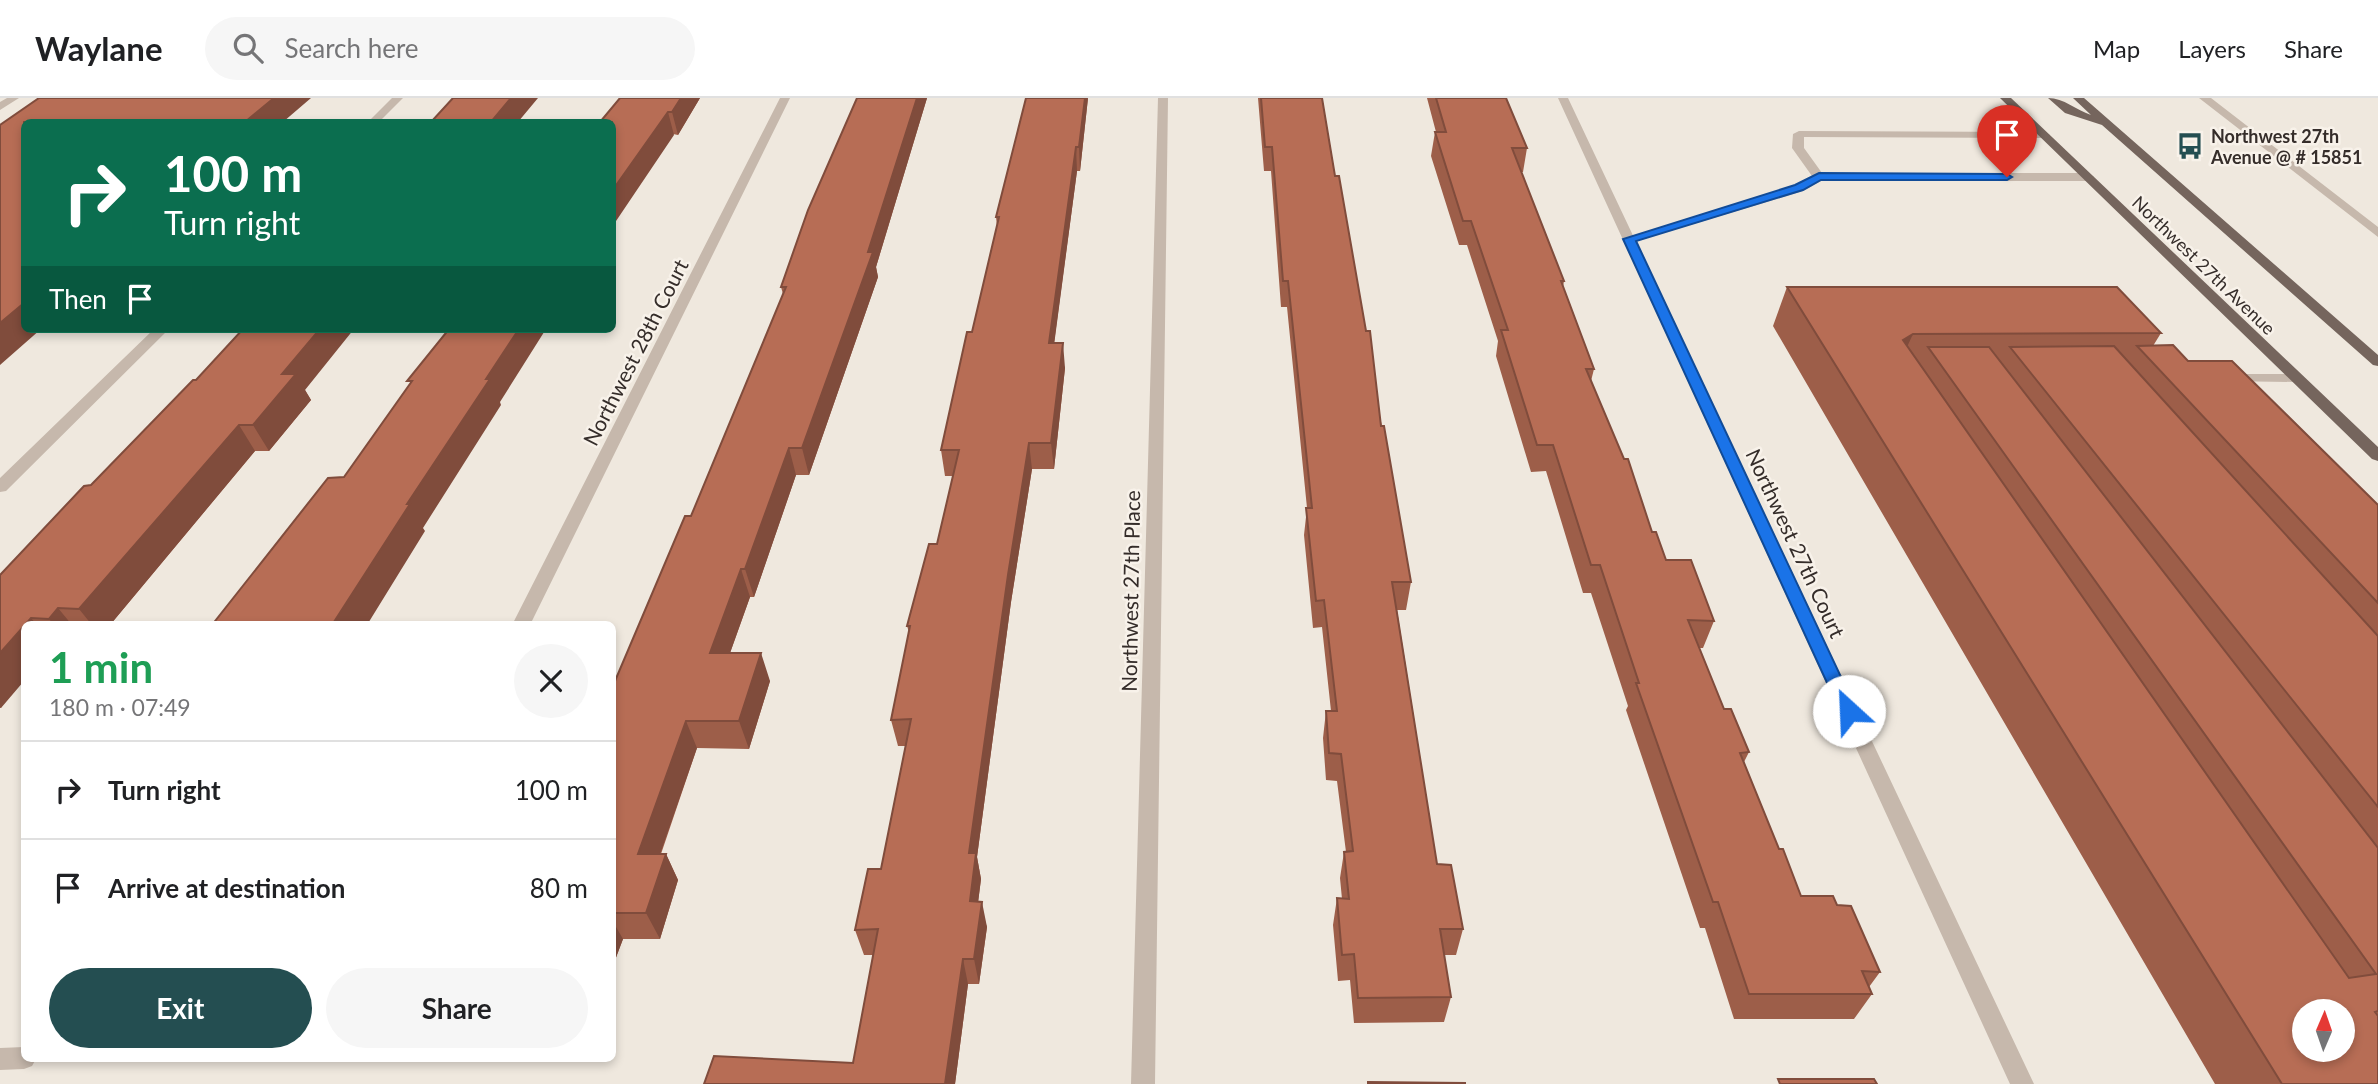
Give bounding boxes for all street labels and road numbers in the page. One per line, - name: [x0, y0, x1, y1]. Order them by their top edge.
- street label: Northwest 27th Avenue: [2128, 191, 2280, 339]
- street label: Northwest 28th Court: [577, 254, 693, 449]
- street label: Northwest 27th Court: [1741, 445, 1851, 642]
- street label: Northwest 27th Place: [1116, 490, 1144, 692]

